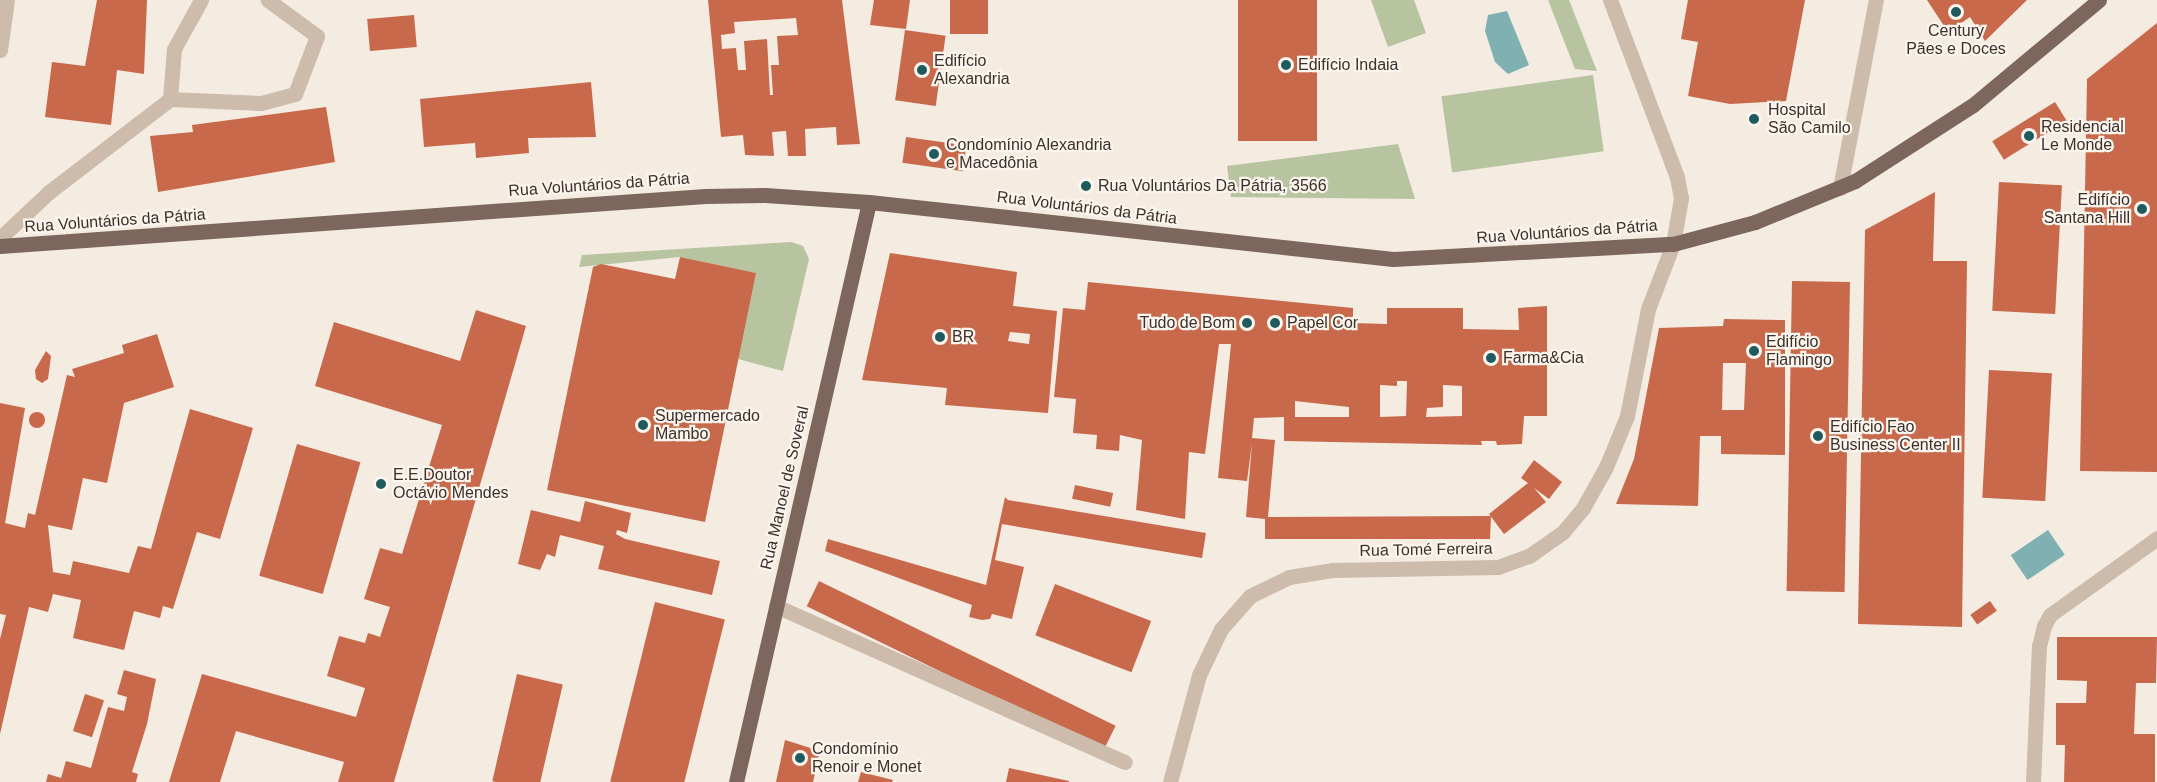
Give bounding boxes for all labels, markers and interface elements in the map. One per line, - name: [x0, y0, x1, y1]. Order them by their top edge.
- marker: Century Pães e Doces: [1949, 5, 1963, 19]
- place label: Century Pães e Doces: [1906, 21, 2006, 59]
- place label: Edifício Alexandria: [934, 51, 1010, 89]
- place label: Edifício Indaia: [1298, 55, 1399, 75]
- marker: Edifício Indaia: [1279, 58, 1293, 72]
- marker: Edifício Alexandria: [915, 63, 929, 77]
- place label: Hospital São Camilo: [1768, 100, 1851, 138]
- marker: Hospital São Camilo: [1745, 110, 1763, 128]
- place label: Residencial Le Monde: [2041, 117, 2124, 155]
- marker: Residencial Le Monde: [2022, 129, 2036, 143]
- place label: Condomínio Alexandria e Macedônia: [946, 135, 1112, 173]
- marker: Condomínio Alexandria e Macedônia: [927, 147, 941, 161]
- street label: Rua Voluntários da Pátria: [508, 169, 690, 201]
- place label: Rua Voluntários Da Pátria, 3566: [1098, 176, 1327, 196]
- marker: Rua Voluntários Da Pátria, 3566: [1079, 179, 1093, 193]
- street label: Rua Voluntários da Pátria: [996, 187, 1178, 229]
- place label: Edifício Santana Hill: [2044, 190, 2130, 228]
- marker: Edifício Santana Hill: [2135, 202, 2149, 216]
- street label: Rua Voluntários da Pátria: [24, 205, 206, 237]
- street label: Rua Voluntários da Pátria: [1476, 216, 1658, 248]
- place label: Tudo de Bom: [1140, 313, 1235, 333]
- place label: Papel Cor: [1287, 313, 1358, 333]
- marker: Tudo de Bom: [1240, 316, 1254, 330]
- marker: Papel Cor: [1268, 316, 1282, 330]
- place label: BR: [952, 327, 974, 347]
- marker: BR: [933, 330, 947, 344]
- place label: Edifício Flamingo: [1766, 332, 1832, 370]
- marker: Edifício Flamingo: [1747, 344, 1761, 358]
- place label: Farma&Cia: [1503, 348, 1584, 368]
- marker: Farma&Cia: [1484, 351, 1498, 365]
- street label: Rua Manoel de Soveral: [757, 404, 813, 572]
- place label: Supermercado Mambo: [655, 406, 760, 444]
- place label: Edifício Fao Business Center II: [1830, 417, 1961, 455]
- marker: Supermercado Mambo: [636, 418, 650, 432]
- marker: Edifício Fao Business Center II: [1811, 429, 1825, 443]
- place label: E.E.Doutor Octávio Mendes: [393, 465, 509, 503]
- marker: E.E.Doutor Octávio Mendes: [374, 477, 388, 491]
- street label: Rua Tomé Ferreira: [1359, 539, 1493, 561]
- place label: Condomínio Renoir e Monet: [812, 739, 921, 777]
- marker: Condomínio Renoir e Monet: [793, 751, 807, 765]

